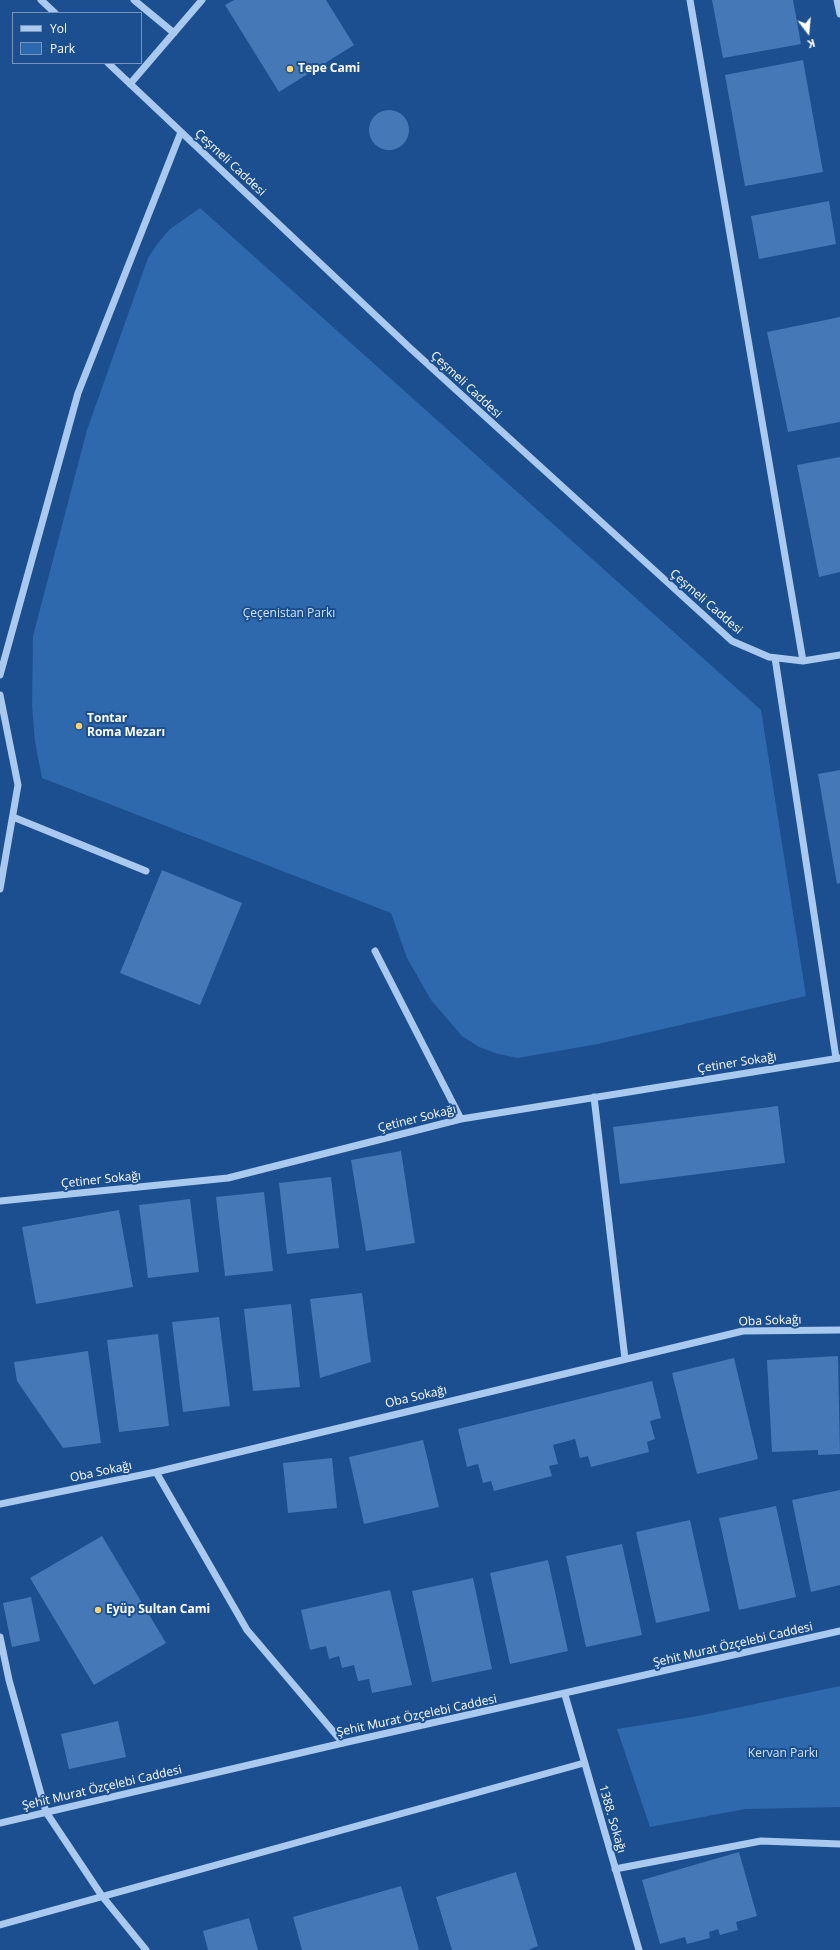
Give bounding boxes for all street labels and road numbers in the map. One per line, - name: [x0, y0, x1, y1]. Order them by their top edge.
- street label: Çeşmeli Caddesi: [192, 127, 268, 199]
- street label: Çeşmeli Caddesi: [428, 349, 504, 421]
- street label: Çeşmeli Caddesi: [667, 567, 745, 637]
- street label: Çetiner Sokağı: [696, 1050, 778, 1076]
- street label: Çetiner Sokağı: [376, 1102, 458, 1136]
- street label: Çetiner Sokağı: [60, 1169, 142, 1191]
- street label: Oba Sokağı: [738, 1313, 802, 1329]
- street label: Oba Sokağı: [384, 1383, 448, 1411]
- street label: Oba Sokağı: [69, 1458, 133, 1486]
- street label: Şehit Murat Özçelebi Caddesi: [652, 1620, 814, 1670]
- street label: Şehit Murat Özçelebi Caddesi: [336, 1692, 498, 1740]
- street label: Şehit Murat Özçelebi Caddesi: [21, 1763, 183, 1813]
- street label: 1388. Sokağı: [595, 1783, 629, 1855]

